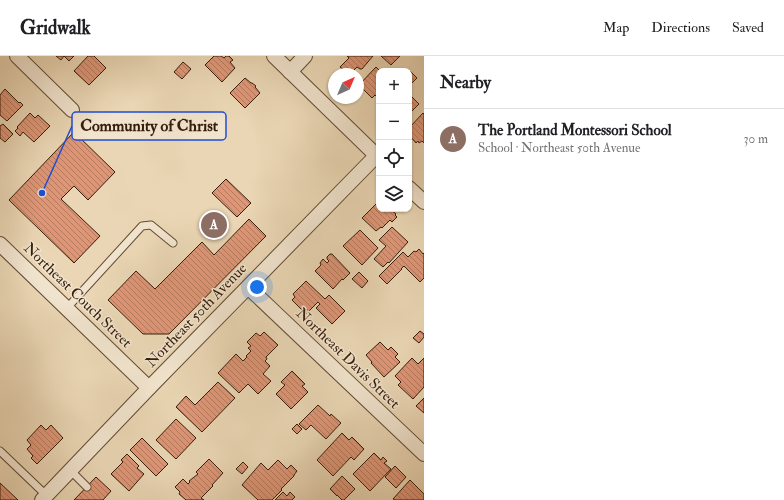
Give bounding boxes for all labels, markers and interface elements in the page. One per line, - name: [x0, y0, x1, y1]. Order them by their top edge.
- text: Gridwalk: [20, 16, 91, 40]
- text: Map: [603, 19, 629, 36]
- text: Directions: [651, 19, 710, 36]
- text: Saved: [732, 19, 764, 36]
- north arrow: [328, 68, 364, 104]
- map controls: [376, 68, 412, 212]
- button: +: [376, 68, 412, 104]
- text: Nearby: [440, 72, 491, 93]
- button: −: [376, 104, 412, 140]
- callout: Community of Christ: [72, 112, 226, 140]
- text: Community of Christ: [80, 116, 219, 137]
- text: The Portland Montessori School: [478, 121, 672, 140]
- text: A: [449, 131, 457, 147]
- text: 30 m: [744, 131, 768, 147]
- button: locate: [376, 140, 412, 176]
- text: School · Northeast 50th Avenue: [478, 140, 640, 156]
- button: layers: [376, 176, 412, 212]
- pin: A: [201, 210, 227, 240]
- street label: Northeast Couch Street: [19, 239, 136, 352]
- street label: Northeast 50th Avenue: [142, 259, 251, 371]
- your location: [247, 277, 267, 297]
- street label: Northeast Davis Street: [292, 304, 404, 413]

